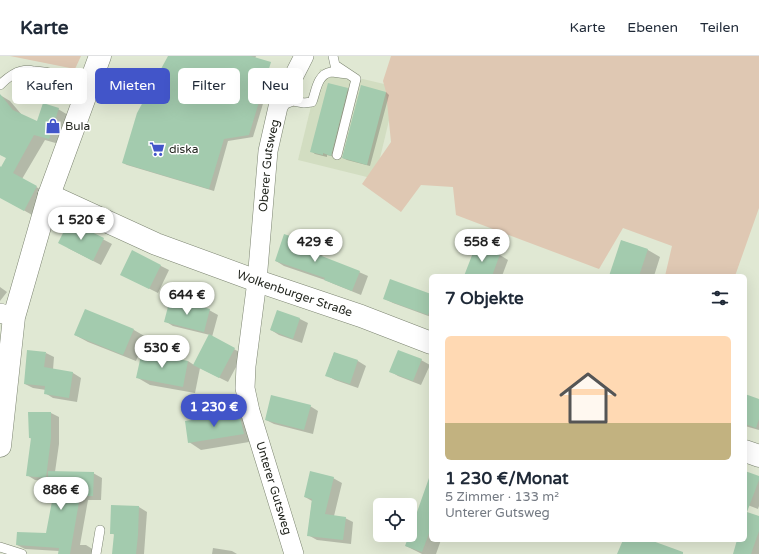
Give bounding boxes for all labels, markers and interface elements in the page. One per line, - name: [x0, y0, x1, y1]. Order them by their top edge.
- text: Karte: [20, 17, 69, 39]
- text: Karte: [570, 19, 605, 36]
- text: Ebenen: [627, 19, 678, 36]
- text: Teilen: [700, 19, 739, 36]
- chip: Kaufen: [12, 68, 87, 104]
- chip: Mieten: [95, 68, 170, 104]
- chip: Filter: [178, 68, 240, 104]
- chip: Neu: [248, 68, 303, 104]
- shop icon: Bula: [44, 117, 62, 135]
- street label: Oberer Gutsweg: [256, 118, 282, 212]
- place label: Bula: [65, 119, 90, 133]
- supermarket icon: diska: [148, 140, 166, 158]
- place label: diska: [169, 142, 198, 156]
- pin: 1 520 €: [44, 207, 118, 241]
- text: 1 520 €: [57, 212, 105, 228]
- pin: 429 €: [287, 229, 343, 263]
- pin: 558 €: [454, 229, 510, 263]
- text: 429 €: [297, 234, 333, 250]
- text: 558 €: [464, 234, 500, 250]
- street label: Wolkenburger Straße: [235, 267, 354, 320]
- pin: 644 €: [159, 282, 215, 316]
- text: 644 €: [169, 287, 205, 303]
- icon: filters: [709, 287, 731, 309]
- text: 7 Objekte: [445, 288, 524, 309]
- pin: 530 €: [134, 335, 190, 369]
- text: 530 €: [144, 340, 180, 356]
- icon: home: [552, 362, 624, 434]
- pin: 1 230 €: [177, 394, 251, 428]
- text: 1 230 €: [190, 399, 238, 415]
- street label: Unterer Gutsweg: [253, 440, 295, 536]
- text: 1 230 €/Monat: [445, 468, 568, 489]
- pin: 886 €: [33, 477, 89, 511]
- text: 886 €: [43, 482, 79, 498]
- text: 5 Zimmer · 133 m²: [445, 489, 559, 505]
- map controls: [373, 498, 417, 542]
- button: locate: [373, 498, 417, 542]
- text: Unterer Gutsweg: [445, 505, 550, 521]

